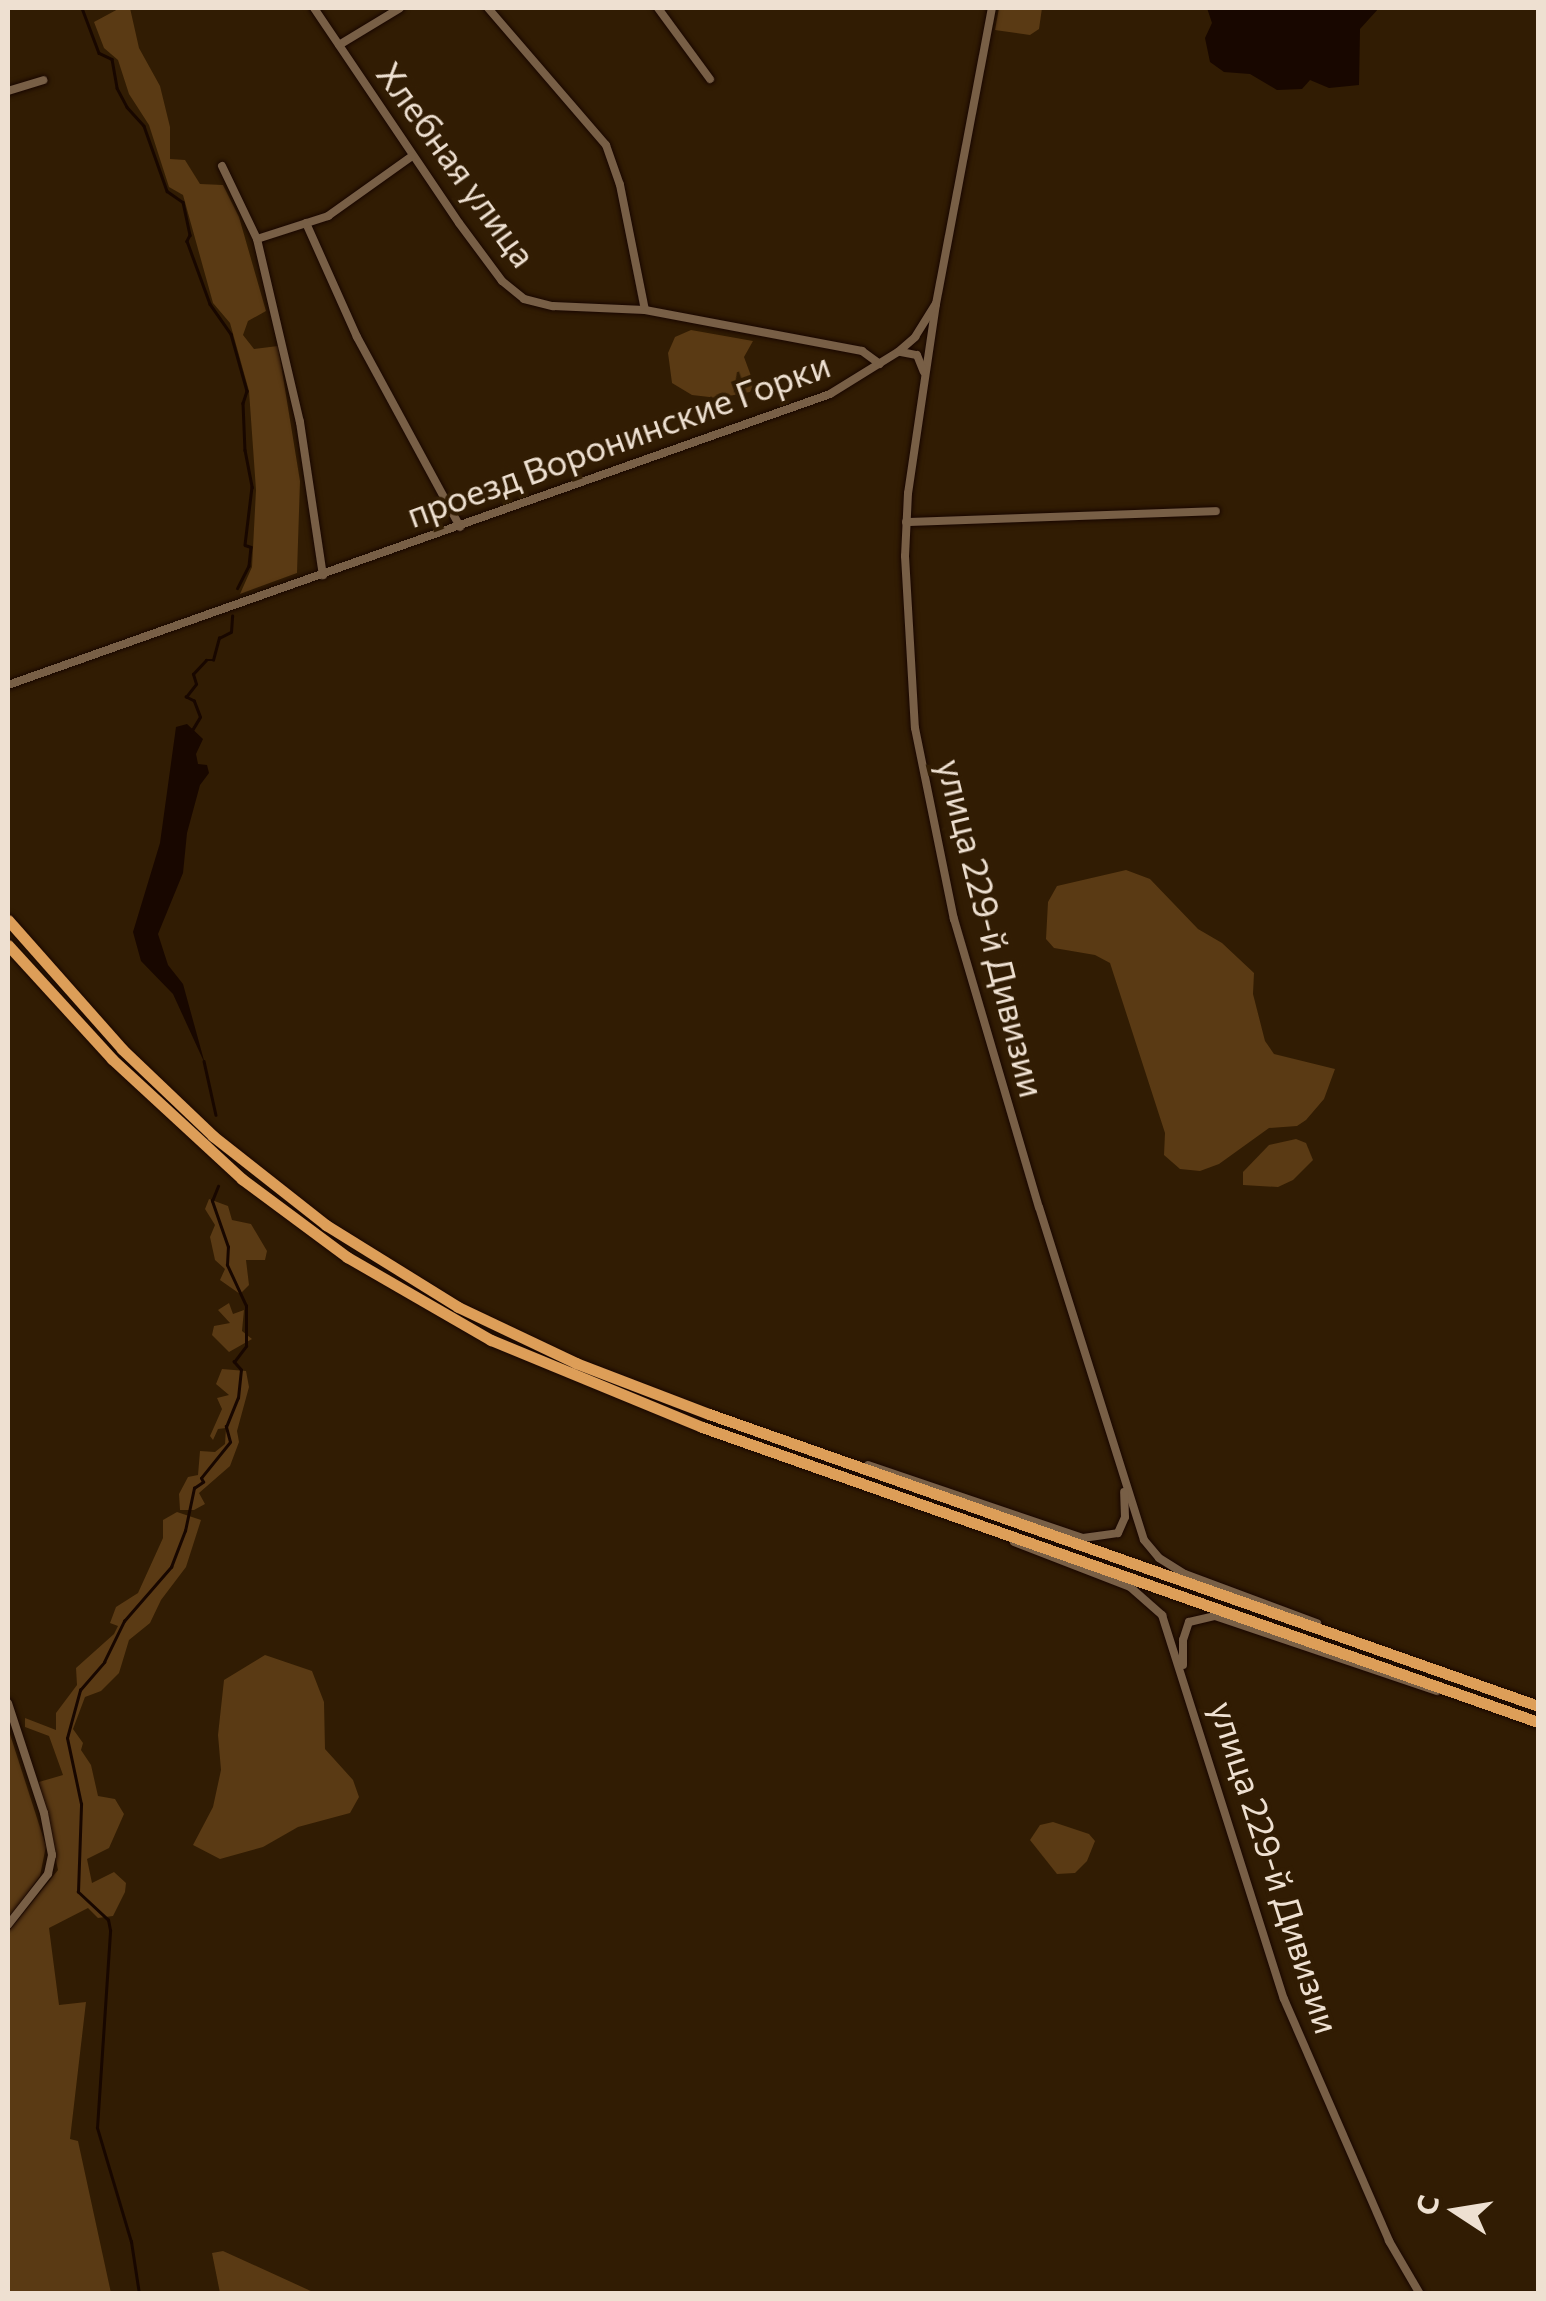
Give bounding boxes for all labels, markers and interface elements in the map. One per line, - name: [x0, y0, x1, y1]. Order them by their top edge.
- street label: Хлебная улица: [369, 54, 545, 274]
- street label: проезд Воронинские Горки: [401, 343, 835, 535]
- street label: улица 229-й Дивизии: [930, 754, 1054, 1102]
- street label: улица 229-й Дивизии: [1202, 1695, 1350, 2039]
- north arrow: [1406, 2161, 1506, 2261]
- text: С: [1408, 2192, 1445, 2218]

